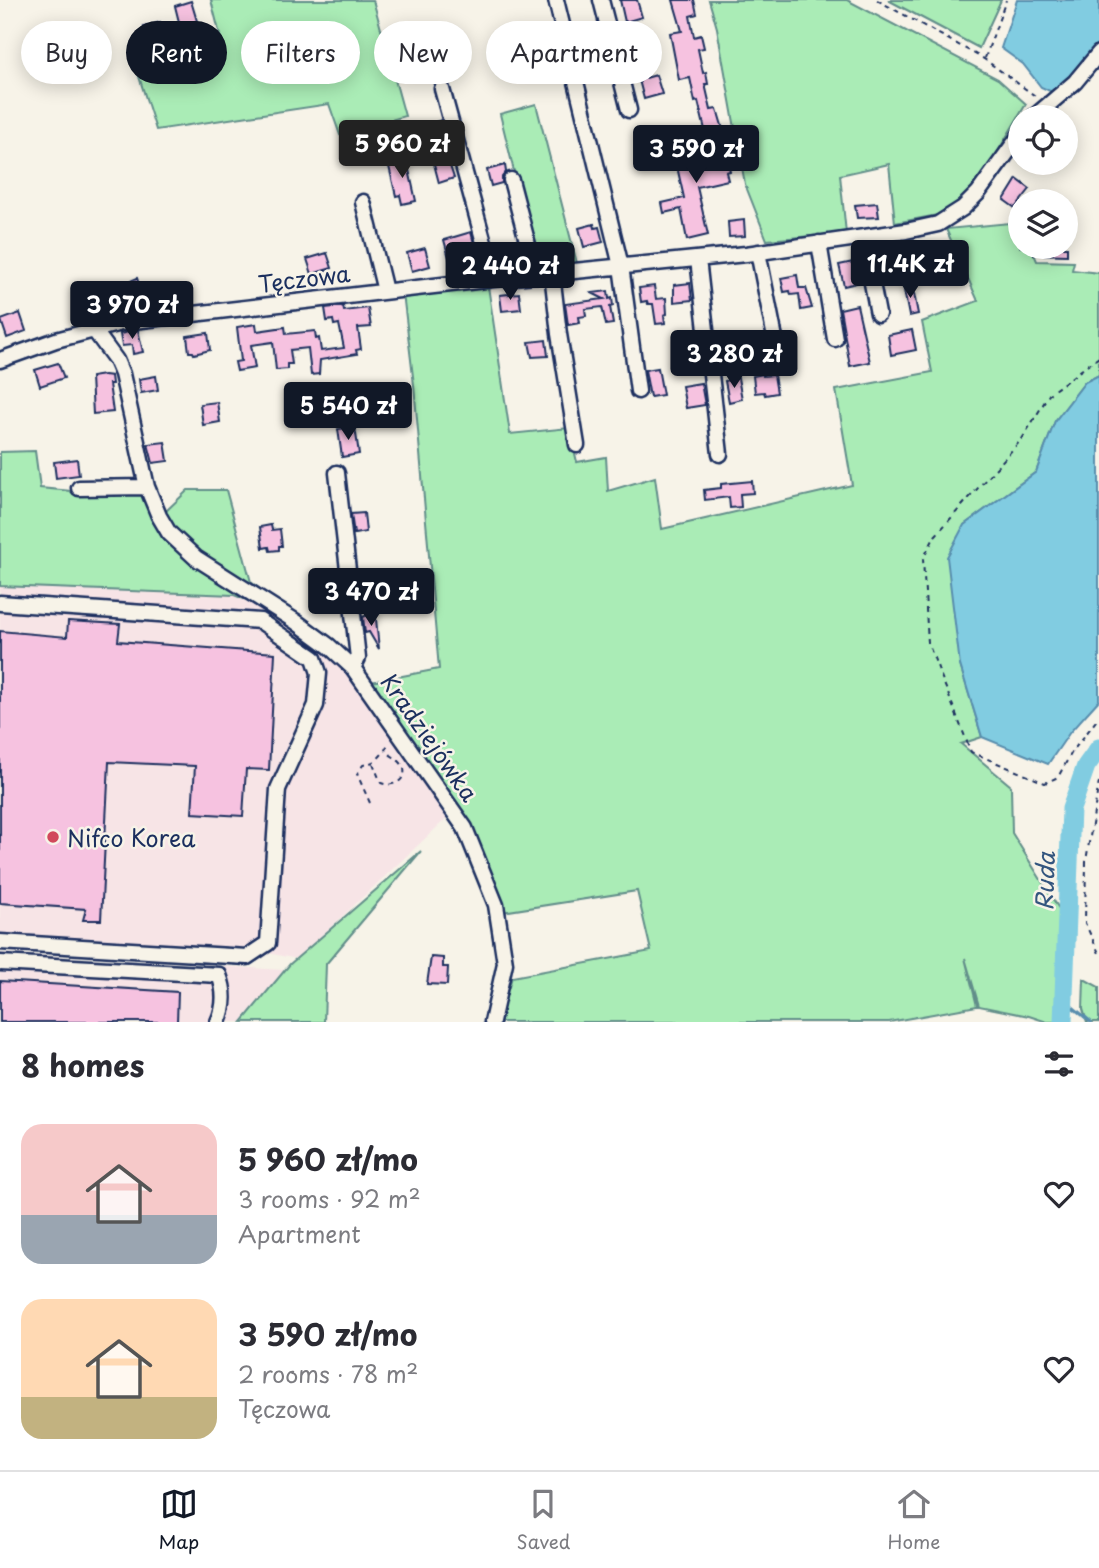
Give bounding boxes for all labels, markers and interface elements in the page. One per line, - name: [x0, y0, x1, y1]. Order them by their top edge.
- chip: Buy: [21, 21, 112, 84]
- chip: Rent: [126, 21, 227, 84]
- chip: Filters: [241, 21, 360, 84]
- chip: New: [374, 21, 472, 84]
- chip: Apartment: [486, 21, 662, 84]
- map controls: [1008, 105, 1078, 259]
- button: locate: [1008, 105, 1078, 175]
- pin: 5 960 zł: [330, 120, 474, 180]
- text: 5 960 zł: [355, 125, 449, 160]
- pin: 3 590 zł: [624, 125, 768, 185]
- text: 3 590 zł: [649, 130, 743, 165]
- button: layers: [1008, 189, 1078, 259]
- pin: 11.4K zł: [838, 240, 982, 300]
- pin: 2 440 zł: [438, 243, 582, 302]
- text: 11.4K zł: [867, 245, 953, 280]
- text: 2 440 zł: [462, 247, 558, 282]
- street label: Tęczowa: [256, 255, 353, 301]
- pin: 3 970 zł: [60, 282, 204, 341]
- text: 3 970 zł: [86, 286, 178, 321]
- pin: 3 280 zł: [662, 330, 806, 390]
- text: 3 280 zł: [686, 335, 782, 370]
- pin: 5 540 zł: [276, 382, 420, 442]
- text: 5 540 zł: [300, 387, 396, 422]
- pin: 3 470 zł: [299, 568, 443, 628]
- text: 3 470 zł: [324, 573, 418, 608]
- street label: Kradziejówka: [373, 666, 488, 809]
- place label: Nifco Korea: [67, 820, 196, 855]
- marker: Nifco Korea: [45, 829, 61, 845]
- water label: Ruda: [1025, 850, 1063, 911]
- text: 8 homes: [21, 1042, 144, 1087]
- icon: filters: [1040, 1045, 1078, 1083]
- text: 5 960 zł/mo: [238, 1136, 418, 1181]
- icon: home: [77, 1152, 161, 1236]
- icon: heart: [1040, 1175, 1078, 1213]
- text: 3 rooms · 92 m²: [238, 1181, 421, 1216]
- text: Apartment: [238, 1216, 361, 1251]
- text: 3 590 zł/mo: [238, 1311, 417, 1356]
- icon: home: [77, 1327, 161, 1411]
- icon: heart: [1040, 1350, 1078, 1388]
- text: 2 rooms · 78 m²: [238, 1356, 418, 1391]
- text: Tęczowa: [238, 1391, 330, 1426]
- tab: Map: [159, 1485, 199, 1555]
- tab: Saved: [516, 1485, 570, 1555]
- tab: Home: [888, 1485, 940, 1555]

